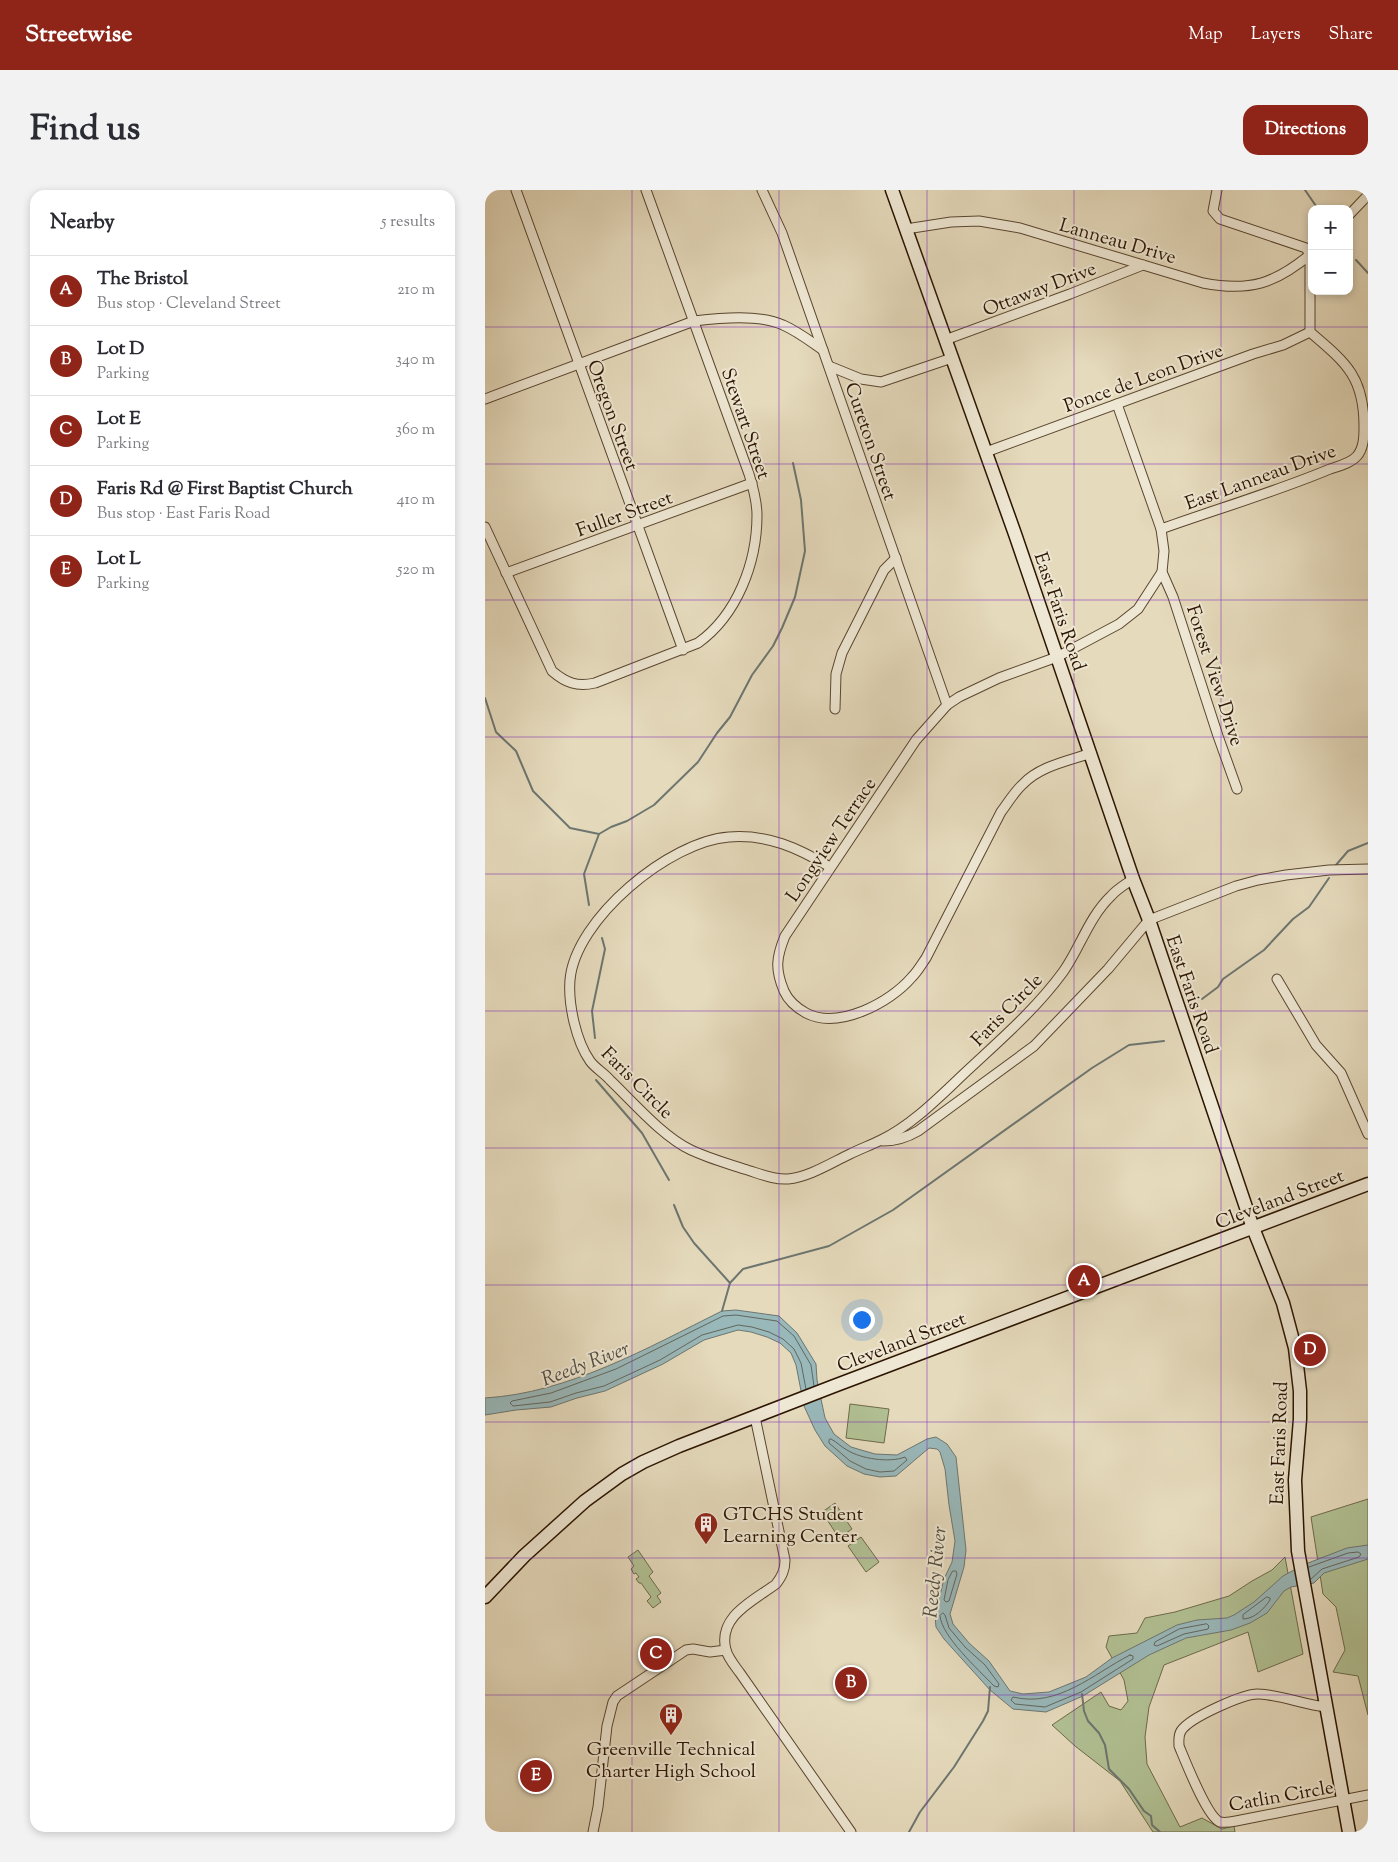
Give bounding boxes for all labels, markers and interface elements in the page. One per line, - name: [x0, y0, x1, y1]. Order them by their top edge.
- text: Streetwise: [25, 18, 132, 52]
- text: Map: [1188, 22, 1223, 48]
- text: Layers: [1251, 22, 1301, 48]
- text: Share: [1329, 22, 1373, 48]
- text: Find us: [30, 105, 140, 156]
- button: Directions: [1243, 105, 1368, 155]
- map controls: [1308, 205, 1353, 295]
- button: +: [1308, 205, 1353, 250]
- text: Nearby: [50, 208, 115, 238]
- text: 5 results: [381, 211, 435, 234]
- street label: Lanneau Drive: [1056, 213, 1179, 272]
- button: −: [1308, 250, 1353, 295]
- street label: Ottaway Drive: [979, 256, 1101, 324]
- text: The Bristol: [97, 266, 188, 293]
- text: A: [60, 279, 73, 302]
- text: 210 m: [397, 279, 435, 302]
- text: Bus stop · Cleveland Street: [97, 293, 281, 316]
- text: Lot D: [97, 336, 144, 363]
- street label: Ponce de Leon Drive: [1060, 338, 1228, 421]
- text: B: [61, 349, 71, 372]
- text: 340 m: [396, 349, 435, 372]
- street label: Oregon Street: [579, 357, 644, 475]
- text: Parking: [97, 363, 149, 386]
- street label: Stewart Street: [713, 365, 776, 483]
- street label: Cureton Street: [837, 379, 903, 505]
- text: Lot E: [97, 406, 141, 433]
- text: C: [60, 419, 72, 442]
- text: 360 m: [396, 419, 435, 442]
- text: Parking: [97, 433, 149, 456]
- street label: East Lanneau Drive: [1182, 438, 1340, 518]
- text: Faris Rd @ First Baptist Church: [97, 476, 353, 503]
- street label: Fuller Street: [573, 485, 677, 545]
- text: D: [60, 489, 72, 512]
- text: 410 m: [397, 489, 435, 512]
- text: Bus stop · East Faris Road: [97, 503, 270, 526]
- text: Lot L: [97, 546, 141, 573]
- street label: East Faris Road: [1026, 549, 1092, 675]
- text: E: [61, 559, 71, 582]
- text: 520 m: [397, 559, 435, 582]
- text: Parking: [97, 573, 149, 596]
- street label: Forest View Drive: [1178, 602, 1249, 750]
- street label: Longview Terrace: [780, 773, 884, 908]
- street label: East Faris Road: [1158, 932, 1224, 1058]
- street label: Faris Circle: [966, 968, 1050, 1053]
- street label: Faris Circle: [594, 1041, 679, 1126]
- street label: Cleveland Street: [1212, 1163, 1349, 1237]
- pin: A: [1068, 1262, 1100, 1300]
- street label: Cleveland Street: [834, 1306, 971, 1380]
- your location: [849, 1307, 875, 1333]
- pin: D: [1294, 1331, 1326, 1369]
- water label: Reedy River: [538, 1335, 634, 1395]
- street label: East Faris Road: [1265, 1381, 1296, 1505]
- place label: GTCHS Student Learning Center: [723, 1502, 864, 1551]
- building icon: GTCHS Student Learning Center: [693, 1511, 719, 1545]
- water label: Reedy River: [917, 1525, 956, 1620]
- pin: C: [640, 1635, 672, 1673]
- pin: B: [835, 1664, 867, 1702]
- building icon: Greenville Technical Charter High School: [658, 1702, 684, 1736]
- place label: Greenville Technical Charter High School: [586, 1737, 756, 1786]
- pin: E: [520, 1757, 552, 1795]
- street label: Catlin Circle: [1227, 1775, 1336, 1820]

